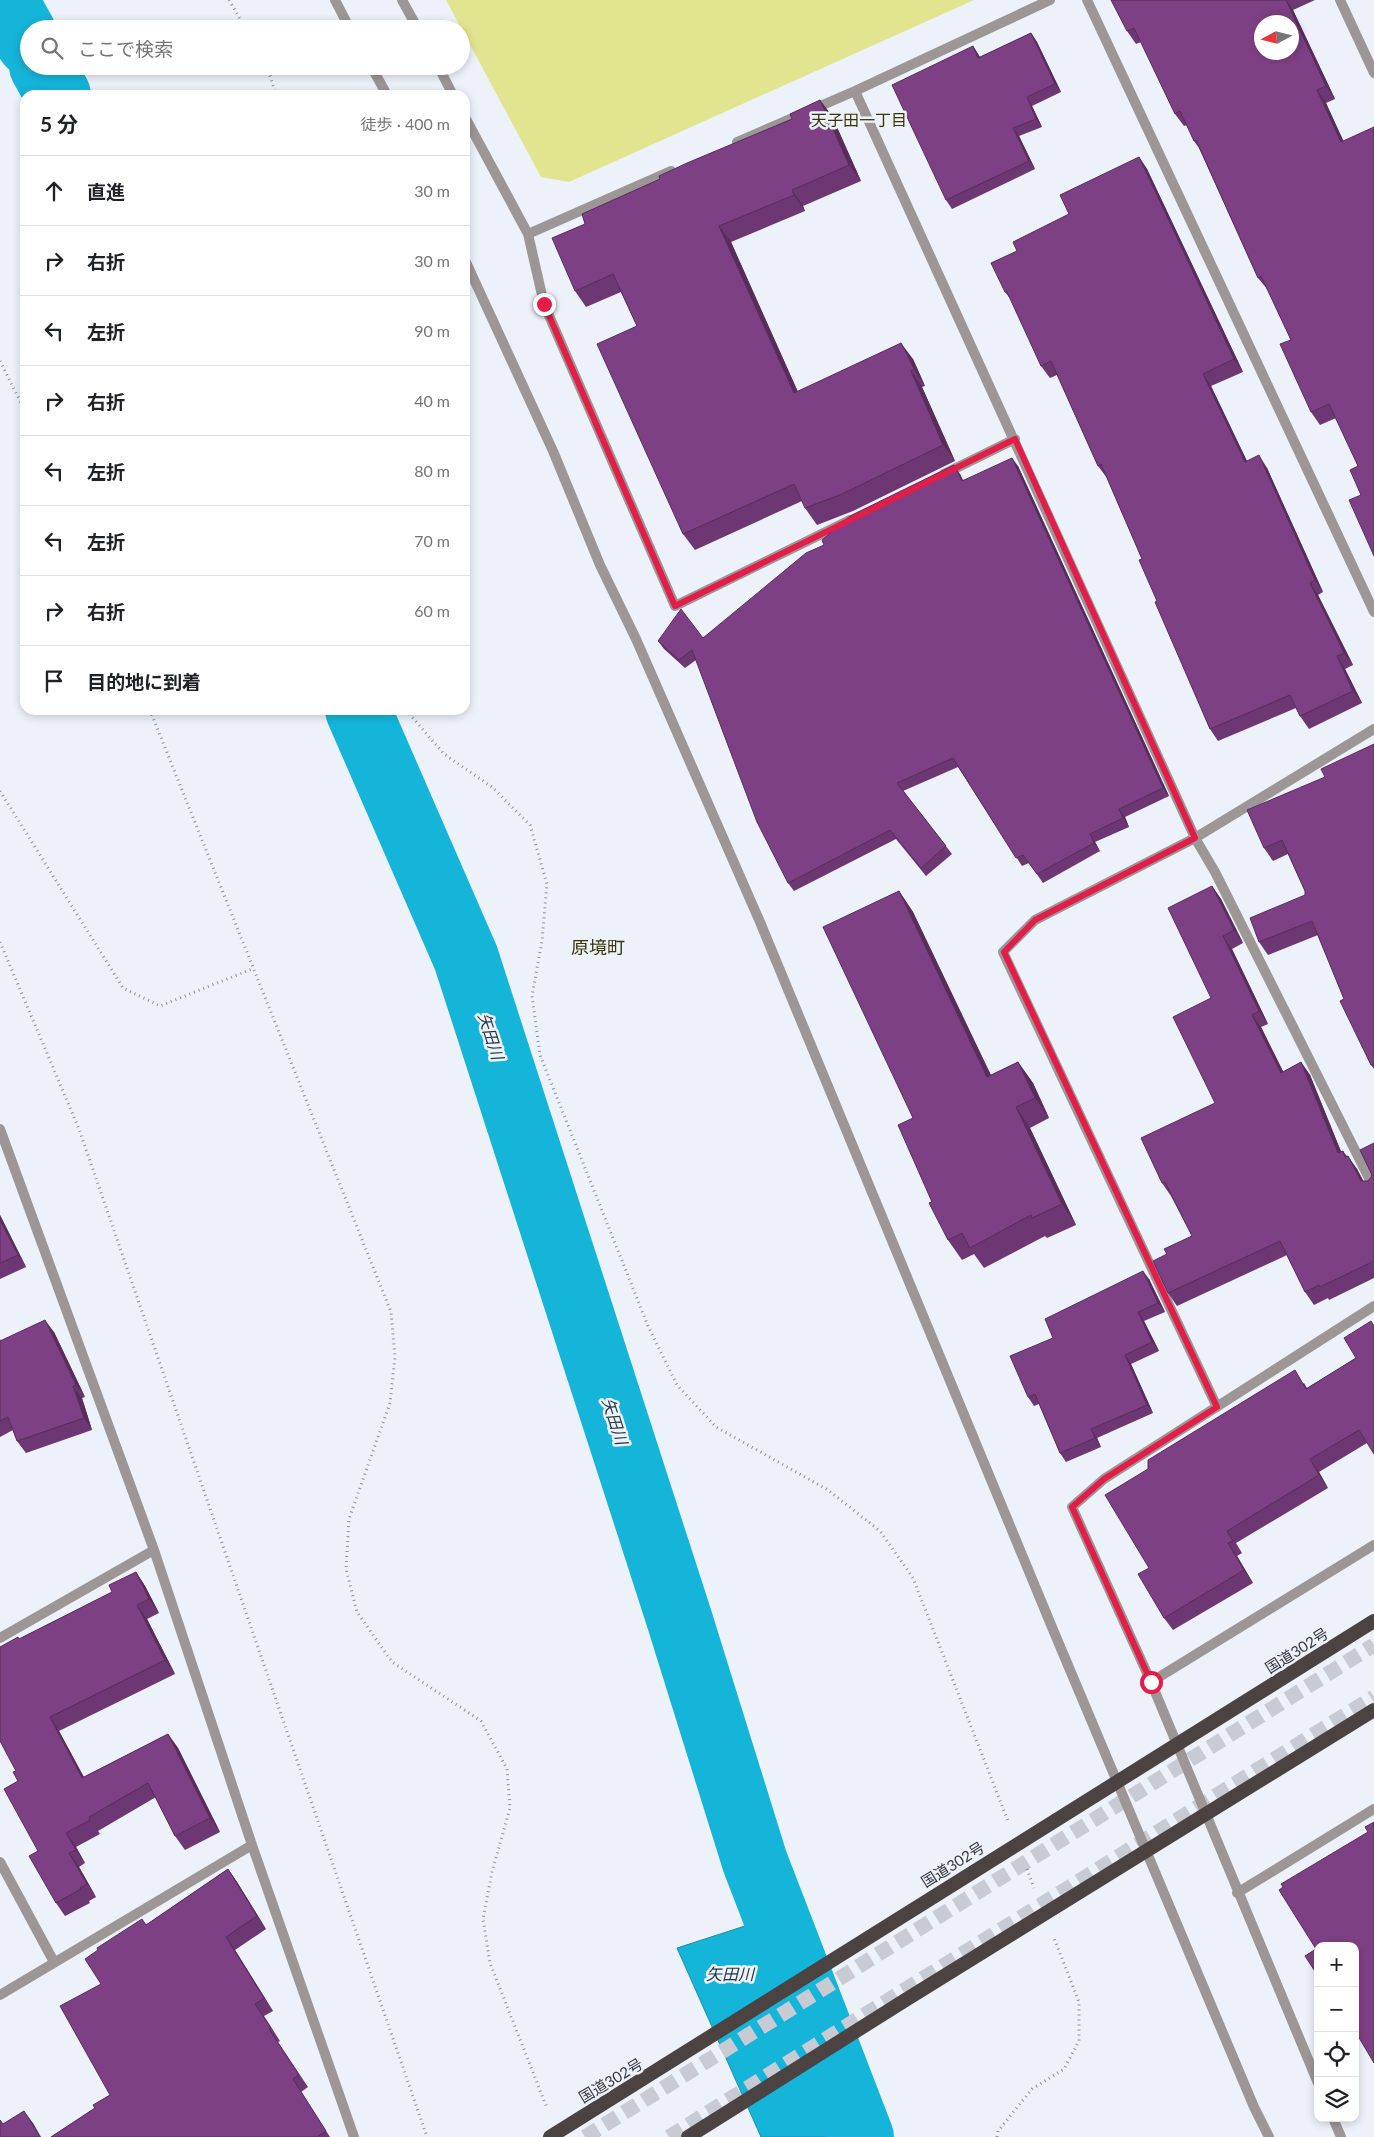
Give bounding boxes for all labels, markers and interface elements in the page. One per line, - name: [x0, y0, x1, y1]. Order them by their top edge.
- north arrow: [1254, 15, 1299, 60]
- search box: [20, 20, 470, 75]
- icon: search: [38, 34, 66, 62]
- text: ここで検索: [78, 37, 173, 60]
- district label: 天子田一丁目: [811, 110, 907, 129]
- text: 5 分: [40, 111, 78, 136]
- text: 徒歩 · 400 m: [361, 114, 450, 133]
- icon: ahead: [40, 177, 68, 205]
- text: 直進: [87, 180, 125, 203]
- text: 30 m: [414, 181, 450, 200]
- icon: right: [40, 247, 68, 275]
- text: 右折: [87, 250, 125, 273]
- text: 30 m: [414, 251, 450, 270]
- route end: [533, 293, 556, 316]
- icon: left: [40, 317, 68, 345]
- text: 左折: [87, 320, 125, 343]
- text: 90 m: [414, 321, 450, 340]
- icon: right: [40, 387, 68, 415]
- text: 右折: [87, 390, 125, 413]
- text: 40 m: [414, 391, 450, 410]
- icon: left: [40, 457, 68, 485]
- text: 左折: [87, 460, 125, 483]
- text: 80 m: [414, 461, 450, 480]
- icon: left: [40, 527, 68, 555]
- text: 左折: [87, 530, 125, 553]
- text: 70 m: [414, 531, 450, 550]
- icon: right: [40, 597, 68, 625]
- text: 右折: [87, 600, 125, 623]
- text: 60 m: [414, 601, 450, 620]
- icon: arrive: [40, 667, 68, 695]
- text: 目的地に到着: [87, 670, 201, 693]
- district label: 原境町: [571, 936, 625, 958]
- water label: 矢田川: [475, 1010, 509, 1064]
- water label: 矢田川: [599, 1395, 633, 1449]
- street label: 国道302号: [1262, 1624, 1331, 1677]
- route start: [1140, 1671, 1163, 1694]
- street label: 国道302号: [918, 1838, 987, 1891]
- map controls: [1314, 1942, 1359, 2122]
- button: +: [1314, 1942, 1359, 1987]
- water label: 矢田川: [706, 1964, 756, 1983]
- button: −: [1314, 1987, 1359, 2032]
- button: locate: [1314, 2032, 1359, 2077]
- street label: 国道302号: [575, 2054, 646, 2106]
- button: layers: [1314, 2077, 1359, 2122]

